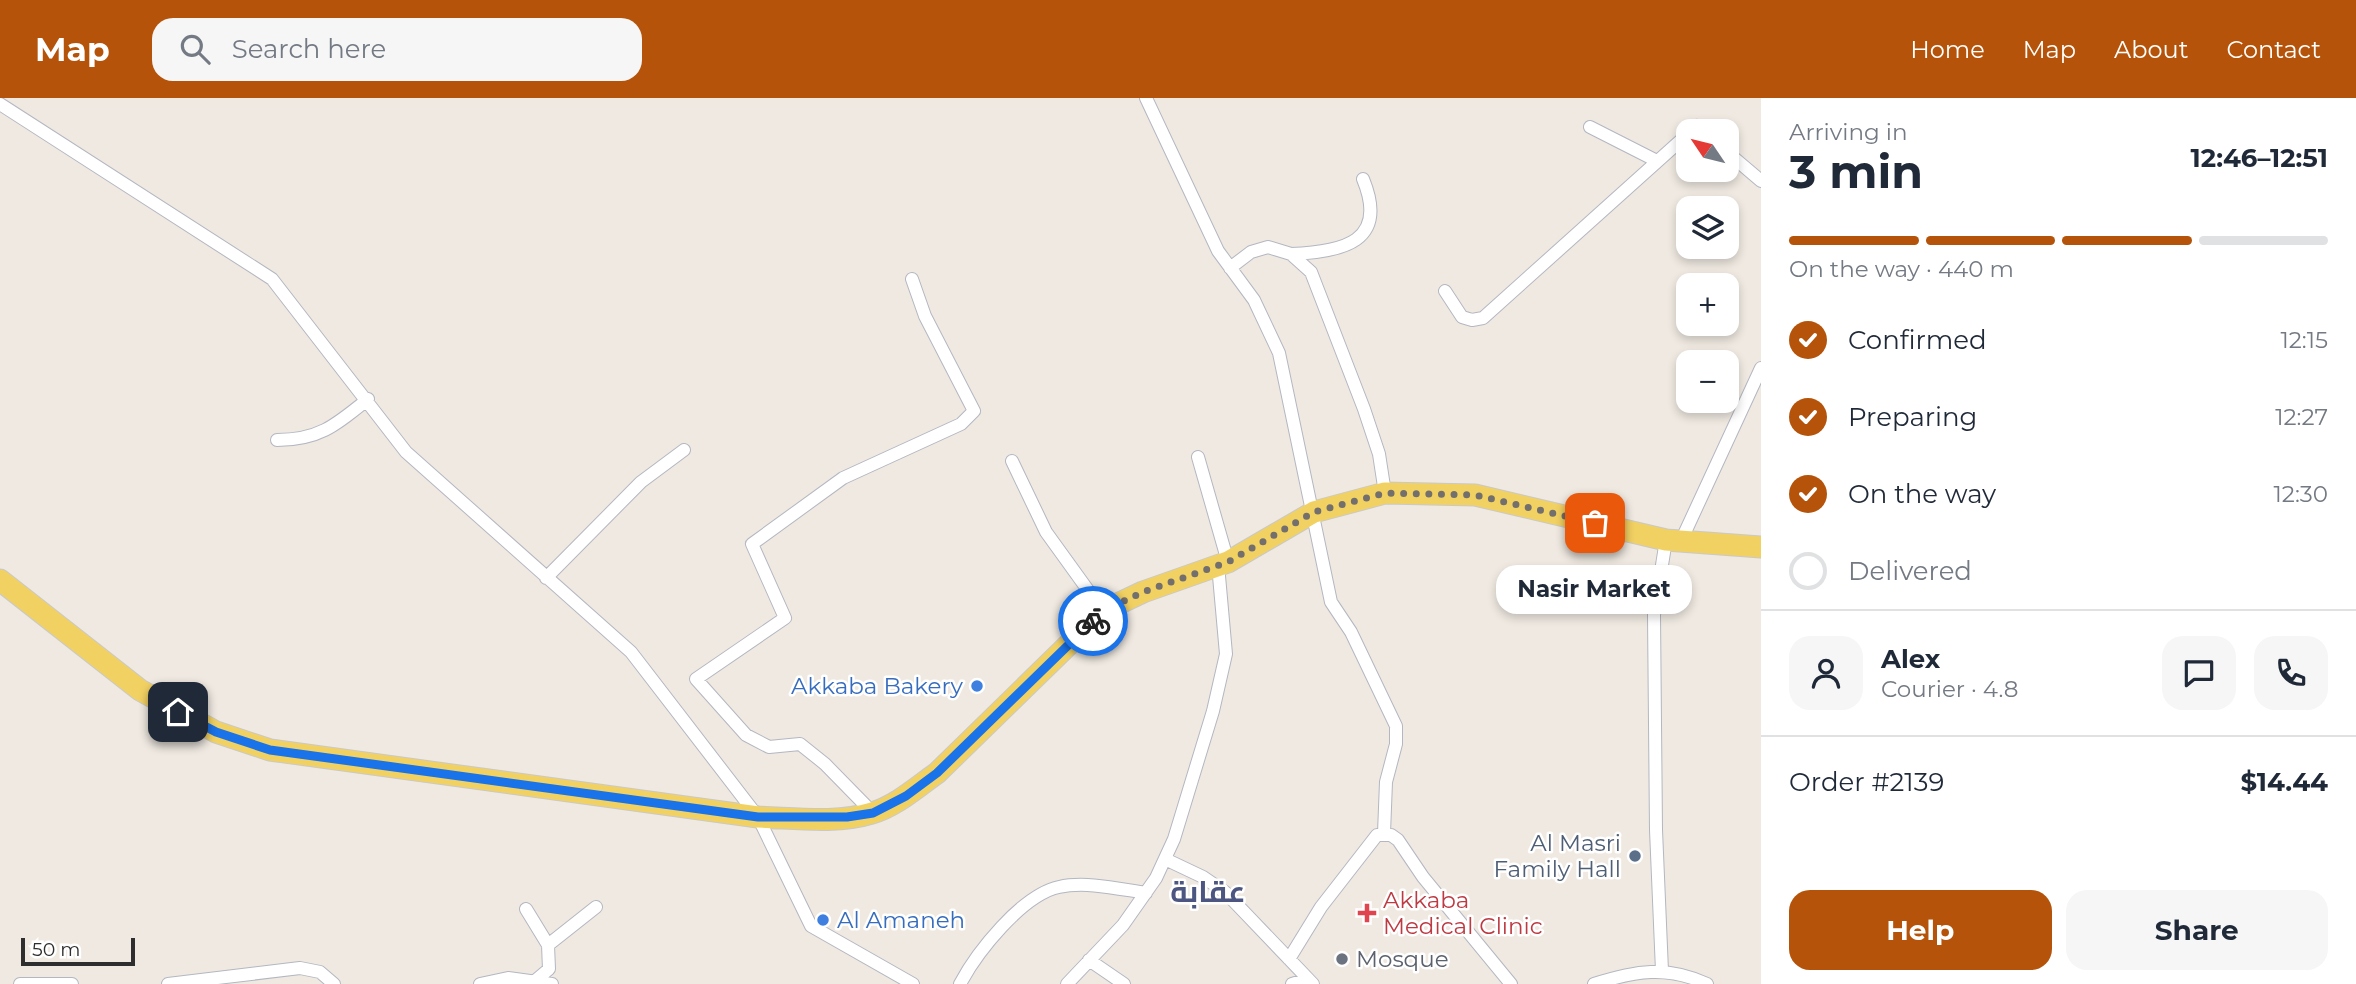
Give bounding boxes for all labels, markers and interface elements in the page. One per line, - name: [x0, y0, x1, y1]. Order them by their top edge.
- search box: [152, 18, 642, 81]
- text: Map: [35, 29, 110, 69]
- icon: search: [176, 30, 214, 68]
- text: Search here: [232, 33, 386, 65]
- text: Home: [1910, 35, 1985, 64]
- text: Map: [2023, 35, 2076, 64]
- text: About: [2114, 35, 2188, 64]
- text: Contact: [2226, 35, 2321, 64]
- text: Arriving in: [1789, 118, 1908, 146]
- north arrow: [1676, 119, 1740, 182]
- map controls: [1676, 119, 1739, 413]
- text: 12:46–12:51: [2191, 142, 2328, 174]
- text: 3 min: [1789, 143, 1923, 200]
- button: layers: [1676, 196, 1739, 259]
- text: On the way · 440 m: [1789, 255, 2014, 283]
- button: +: [1676, 273, 1739, 336]
- icon: check: [1789, 321, 1827, 359]
- text: Confirmed: [1848, 324, 1987, 356]
- text: 12:15: [2280, 326, 2328, 354]
- button: −: [1676, 350, 1739, 413]
- icon: check: [1789, 398, 1827, 436]
- text: Preparing: [1848, 401, 1977, 433]
- text: 12:27: [2275, 403, 2328, 431]
- icon: check: [1789, 475, 1827, 513]
- text: On the way: [1848, 478, 1996, 510]
- text: 12:30: [2274, 480, 2328, 508]
- pin: [1565, 493, 1625, 553]
- icon: bag: [1576, 504, 1614, 542]
- text: Delivered: [1848, 555, 1972, 587]
- callout: Nasir Market: [1497, 565, 1693, 614]
- text: Nasir Market: [1517, 575, 1671, 603]
- courier: [1058, 586, 1128, 656]
- icon: bike: [1074, 602, 1112, 640]
- button: person: [1789, 636, 1863, 710]
- button: chat: [2162, 636, 2236, 710]
- button: phone: [2254, 636, 2328, 710]
- text: Alex: [1881, 643, 1940, 675]
- place label: Akkaba Bakery: [791, 672, 964, 700]
- text: Courier · 4.8: [1881, 675, 2018, 703]
- marker: Akkaba Bakery: [969, 678, 985, 694]
- pin: [148, 682, 208, 742]
- icon: home: [159, 693, 197, 731]
- text: Order #2139: [1789, 766, 1944, 798]
- text: $14.44: [2240, 766, 2328, 798]
- place label: Al Masri Family Hall: [1494, 829, 1621, 883]
- marker: Al Masri Family Hall: [1627, 848, 1643, 864]
- district label: عقابة: [1170, 873, 1246, 910]
- place label: Akkaba Medical Clinic: [1383, 886, 1543, 940]
- button: Help: [1789, 890, 2052, 970]
- button: Share: [2066, 890, 2328, 970]
- marker: Akkaba Medical Clinic: [1357, 903, 1377, 923]
- place label: Al Amaneh: [837, 906, 965, 934]
- marker: Al Amaneh: [815, 912, 831, 928]
- scale bar: [21, 935, 135, 967]
- text: 50 m: [32, 938, 80, 961]
- place label: Mosque: [1356, 945, 1449, 973]
- marker: Mosque: [1334, 951, 1350, 967]

